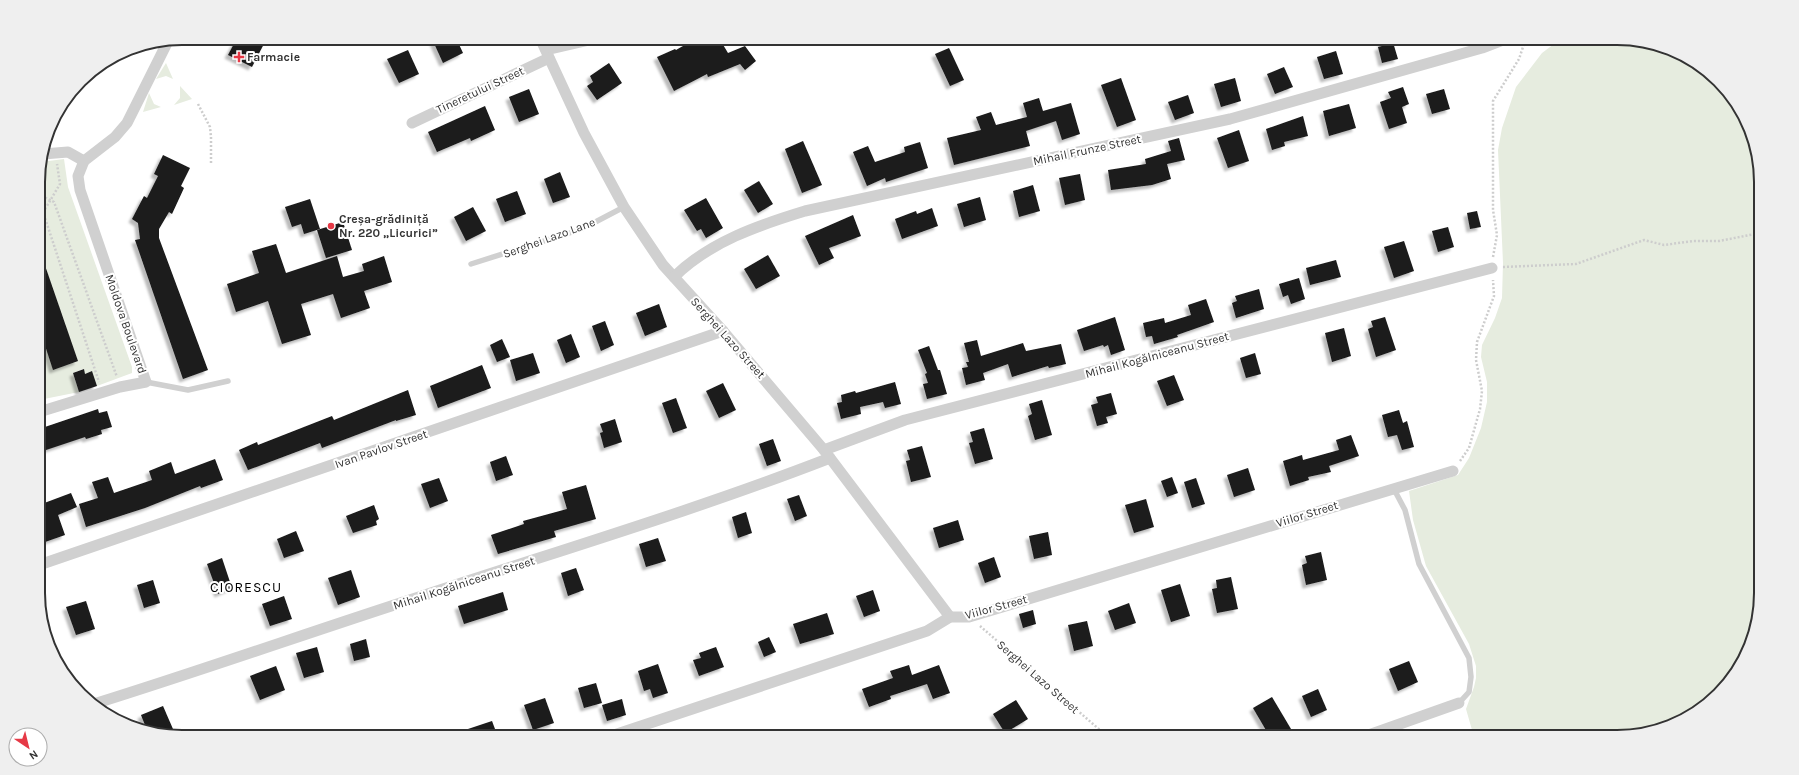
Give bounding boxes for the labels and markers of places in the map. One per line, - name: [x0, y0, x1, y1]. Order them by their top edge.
- place label: Farmacie: [247, 50, 300, 64]
- marker: Farmacie: [234, 52, 244, 62]
- place label: Creșa-grădiniță Nr. 220 „Licurici”: [339, 212, 438, 240]
- marker: Creșa-grădiniță Nr. 220 „Licurici”: [326, 221, 336, 231]

